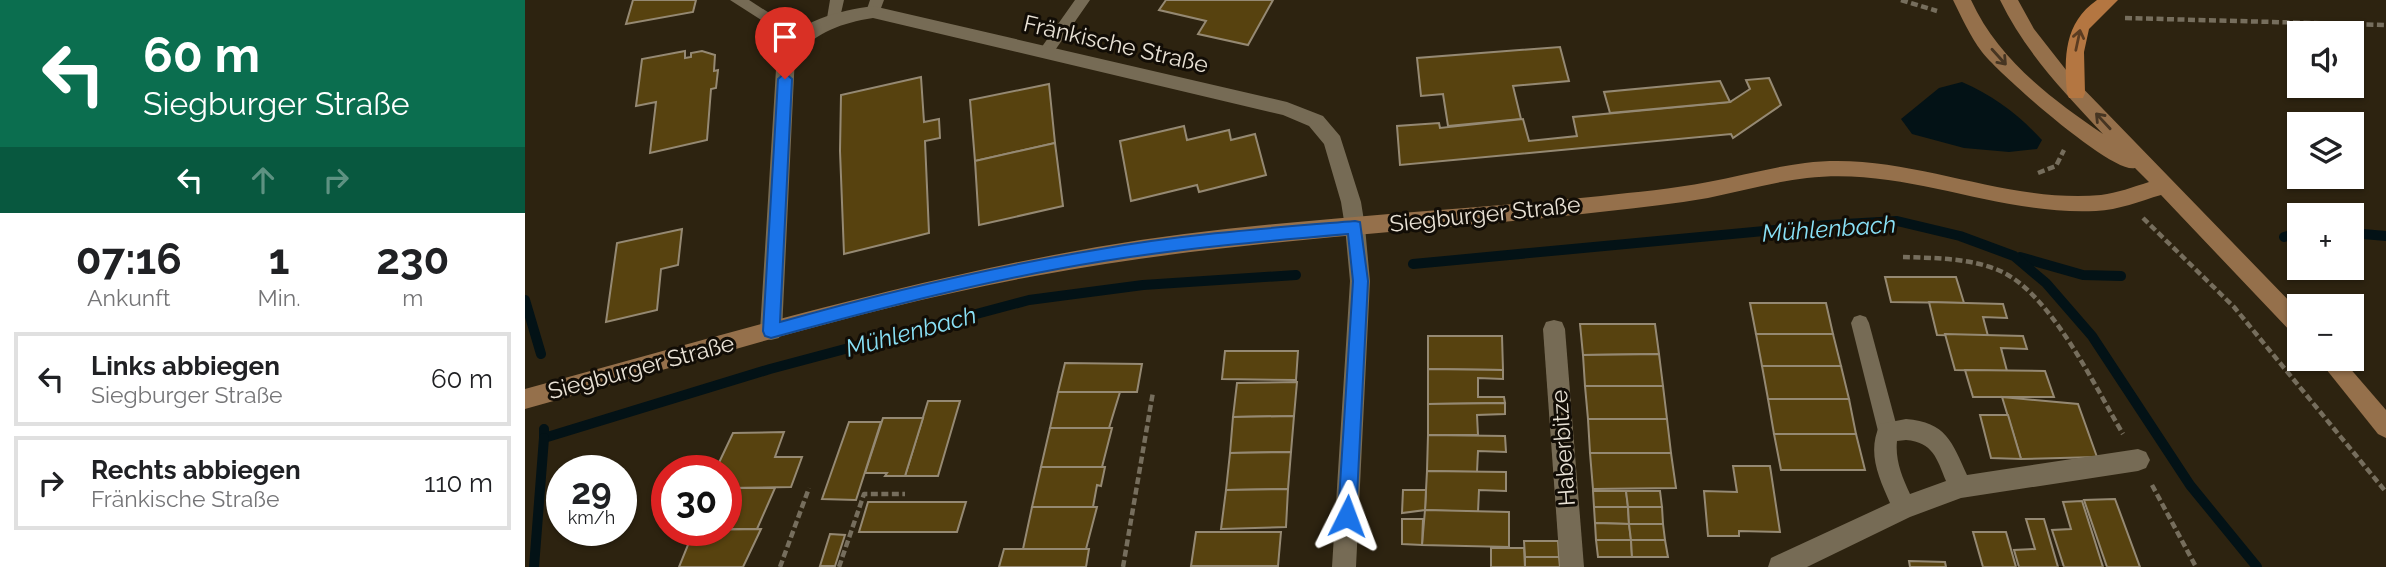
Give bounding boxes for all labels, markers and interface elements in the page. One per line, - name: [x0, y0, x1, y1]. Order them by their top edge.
- pin: [755, 7, 815, 79]
- street label: Fränkische Straße: [1021, 9, 1211, 78]
- icon: arrive: [766, 18, 804, 56]
- map controls: [2287, 21, 2364, 371]
- button: sound: [2287, 21, 2364, 98]
- text: 60 m: [143, 26, 260, 83]
- icon: left: [28, 28, 119, 119]
- one-way arrow: [2071, 29, 2085, 52]
- one-way arrow: [1991, 48, 2007, 66]
- text: Siegburger Straße: [143, 85, 410, 122]
- button: layers: [2287, 112, 2364, 189]
- one-way arrow: [2094, 113, 2111, 130]
- icon: left: [171, 161, 209, 199]
- icon: ahead: [244, 161, 282, 199]
- icon: right: [317, 161, 355, 199]
- street label: Siegburger Straße: [1388, 190, 1582, 237]
- button: +: [2287, 203, 2364, 280]
- water label: Mühlenbach: [1761, 209, 1897, 248]
- text: 07:16: [76, 235, 182, 284]
- text: 1: [269, 235, 289, 284]
- text: 230: [376, 235, 449, 284]
- text: Ankunft: [87, 284, 170, 311]
- text: Min.: [258, 284, 300, 311]
- text: m: [402, 284, 423, 311]
- button: −: [2287, 294, 2364, 371]
- water label: Mühlenbach: [842, 300, 979, 363]
- street label: Siegburger Straße: [545, 329, 737, 404]
- text: Links abbiegen: [91, 351, 280, 381]
- icon: left: [32, 360, 70, 398]
- text: 60 m: [431, 364, 493, 394]
- text: Siegburger Straße: [91, 381, 283, 408]
- street label: Haberbitze: [1545, 389, 1580, 507]
- text: Rechts abbiegen: [91, 455, 301, 485]
- speed limit sign: 30: [651, 455, 742, 546]
- icon: right: [32, 464, 70, 502]
- text: 110 m: [424, 468, 493, 498]
- text: 29: [571, 471, 612, 512]
- position arrow: [1310, 479, 1384, 553]
- text: Fränkische Straße: [91, 485, 280, 512]
- text: km/h: [568, 507, 615, 528]

